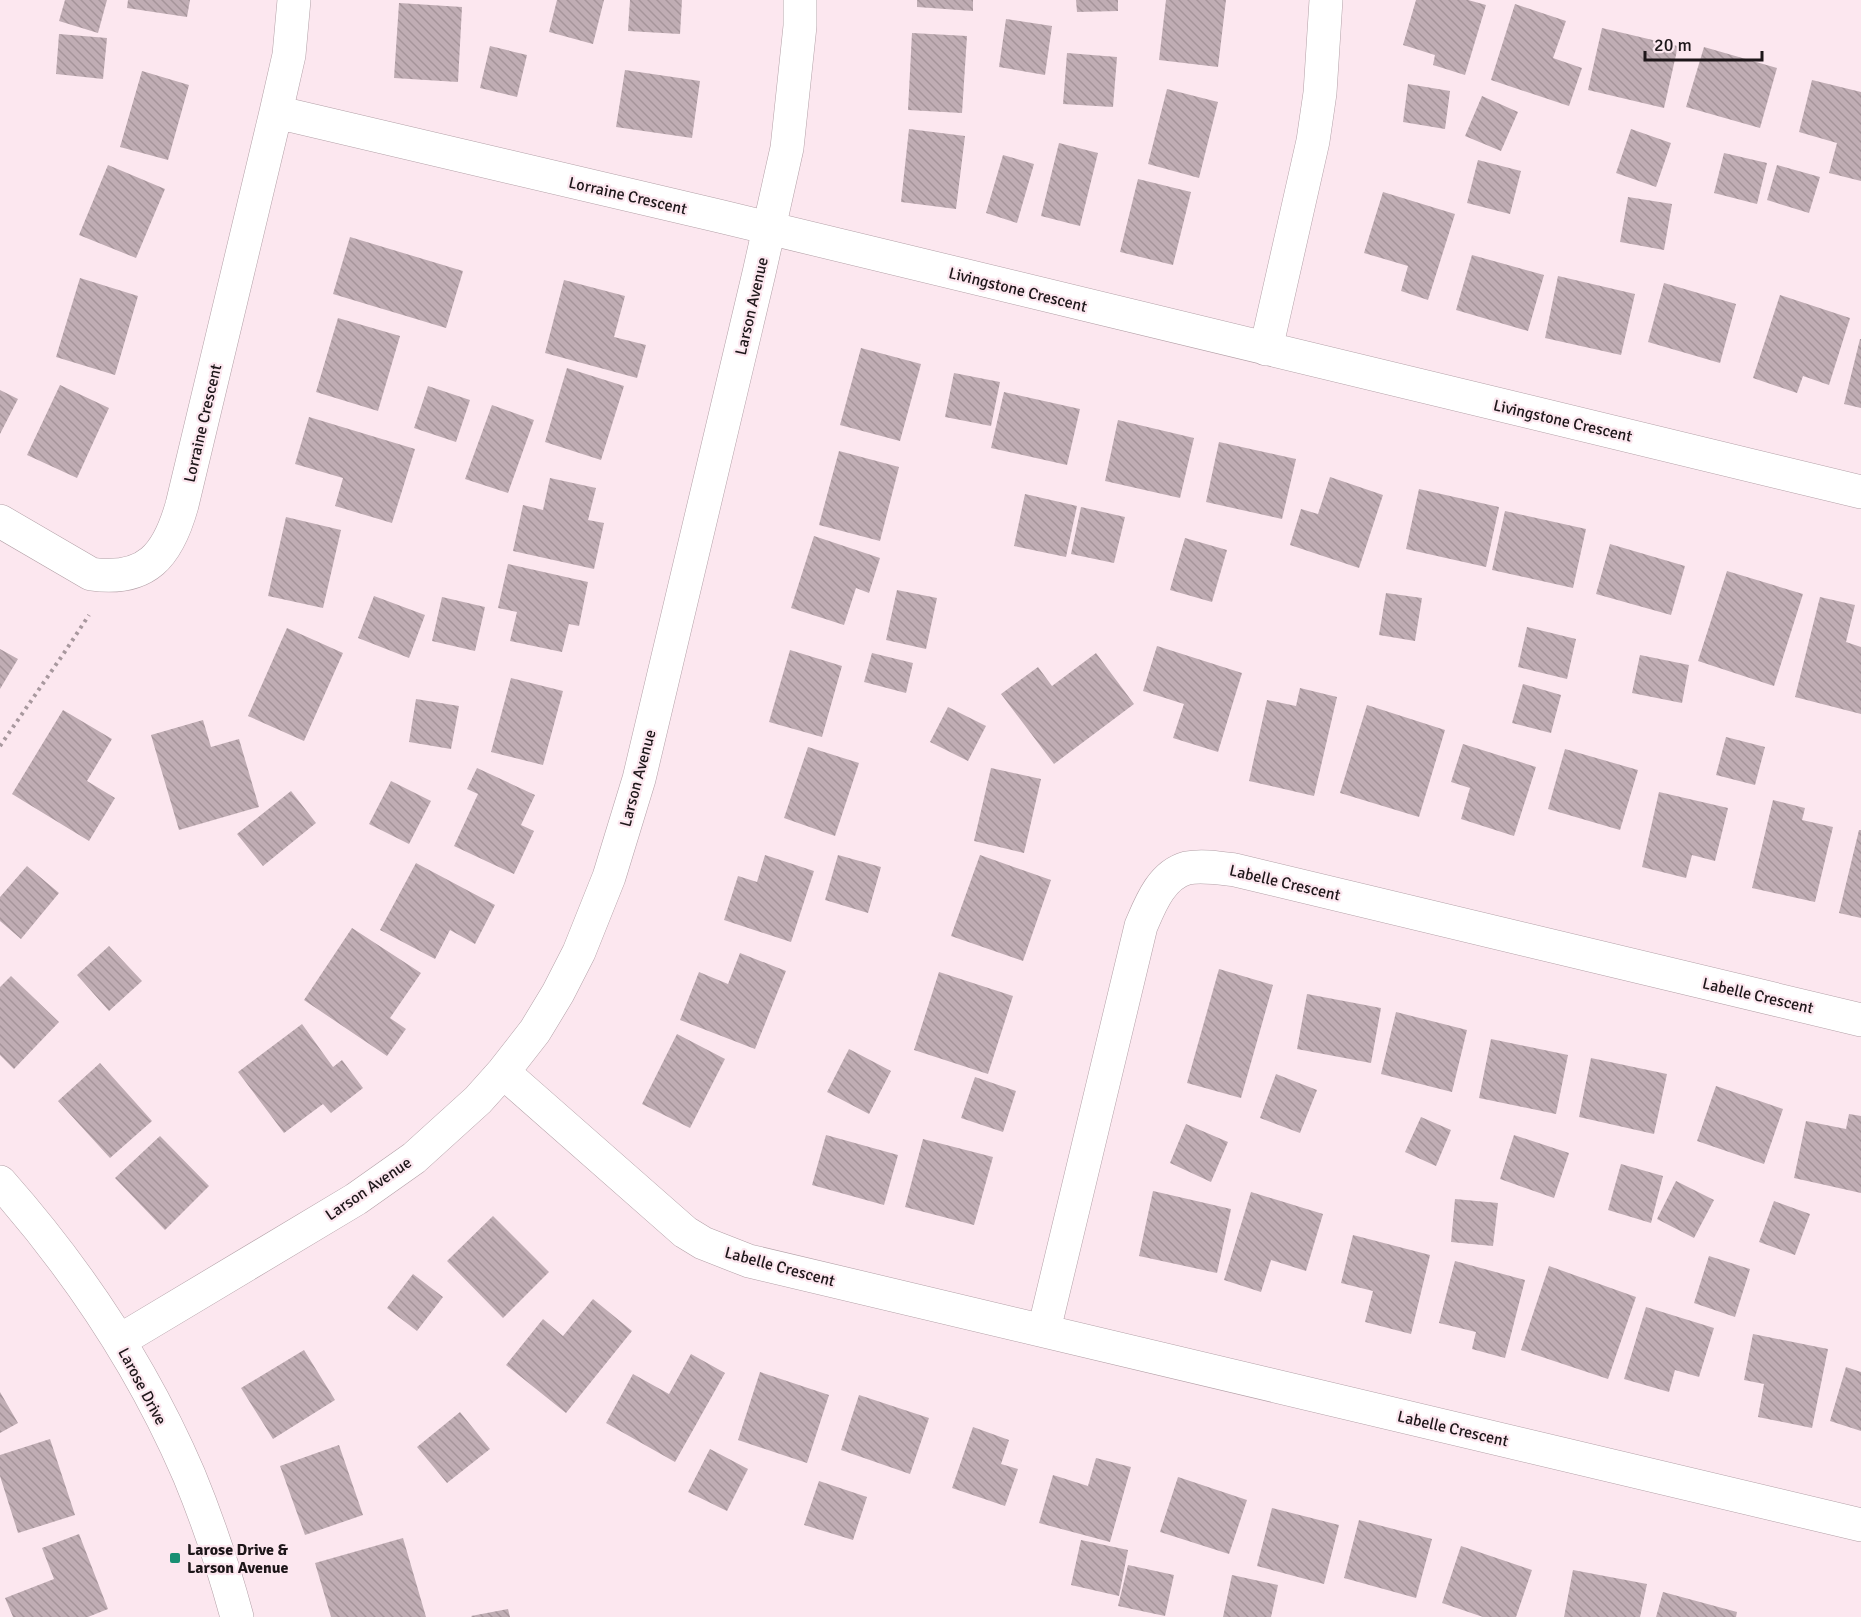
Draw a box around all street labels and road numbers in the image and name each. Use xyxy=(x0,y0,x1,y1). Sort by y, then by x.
street label: Lorraine Crescent xyxy=(567,173,689,219)
street label: Larson Avenue xyxy=(731,255,773,357)
street label: Livingstone Crescent xyxy=(946,263,1089,317)
street label: Lorraine Crescent xyxy=(180,362,226,484)
street label: Livingstone Crescent xyxy=(1491,395,1635,447)
street label: Larson Avenue xyxy=(615,727,661,829)
street label: Labelle Crescent xyxy=(1227,860,1343,906)
street label: Labelle Crescent xyxy=(1700,973,1816,1019)
street label: Larson Avenue xyxy=(322,1153,416,1225)
street label: Labelle Crescent xyxy=(722,1243,837,1291)
street label: Larose Drive xyxy=(113,1344,171,1428)
street label: Labelle Crescent xyxy=(1395,1406,1511,1452)

